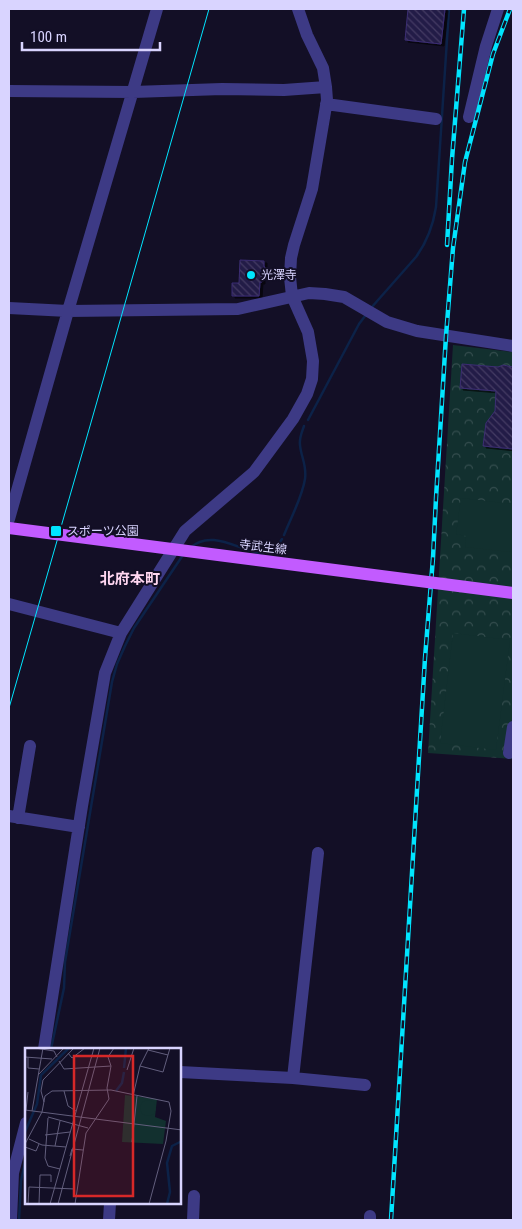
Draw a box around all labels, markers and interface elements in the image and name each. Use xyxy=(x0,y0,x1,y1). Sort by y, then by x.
scale bar xyxy=(22,20,160,52)
text: 100 m xyxy=(30,28,67,46)
place label: 光澤寺 xyxy=(261,268,297,282)
marker: 光澤寺 xyxy=(245,269,257,281)
marker: スポーツ公園 xyxy=(49,524,63,538)
place label: スポーツ公園 xyxy=(67,524,139,538)
street label: 寺武生線 xyxy=(238,537,288,557)
district label: 北府本町 xyxy=(100,570,160,588)
inset map xyxy=(25,1048,181,1204)

